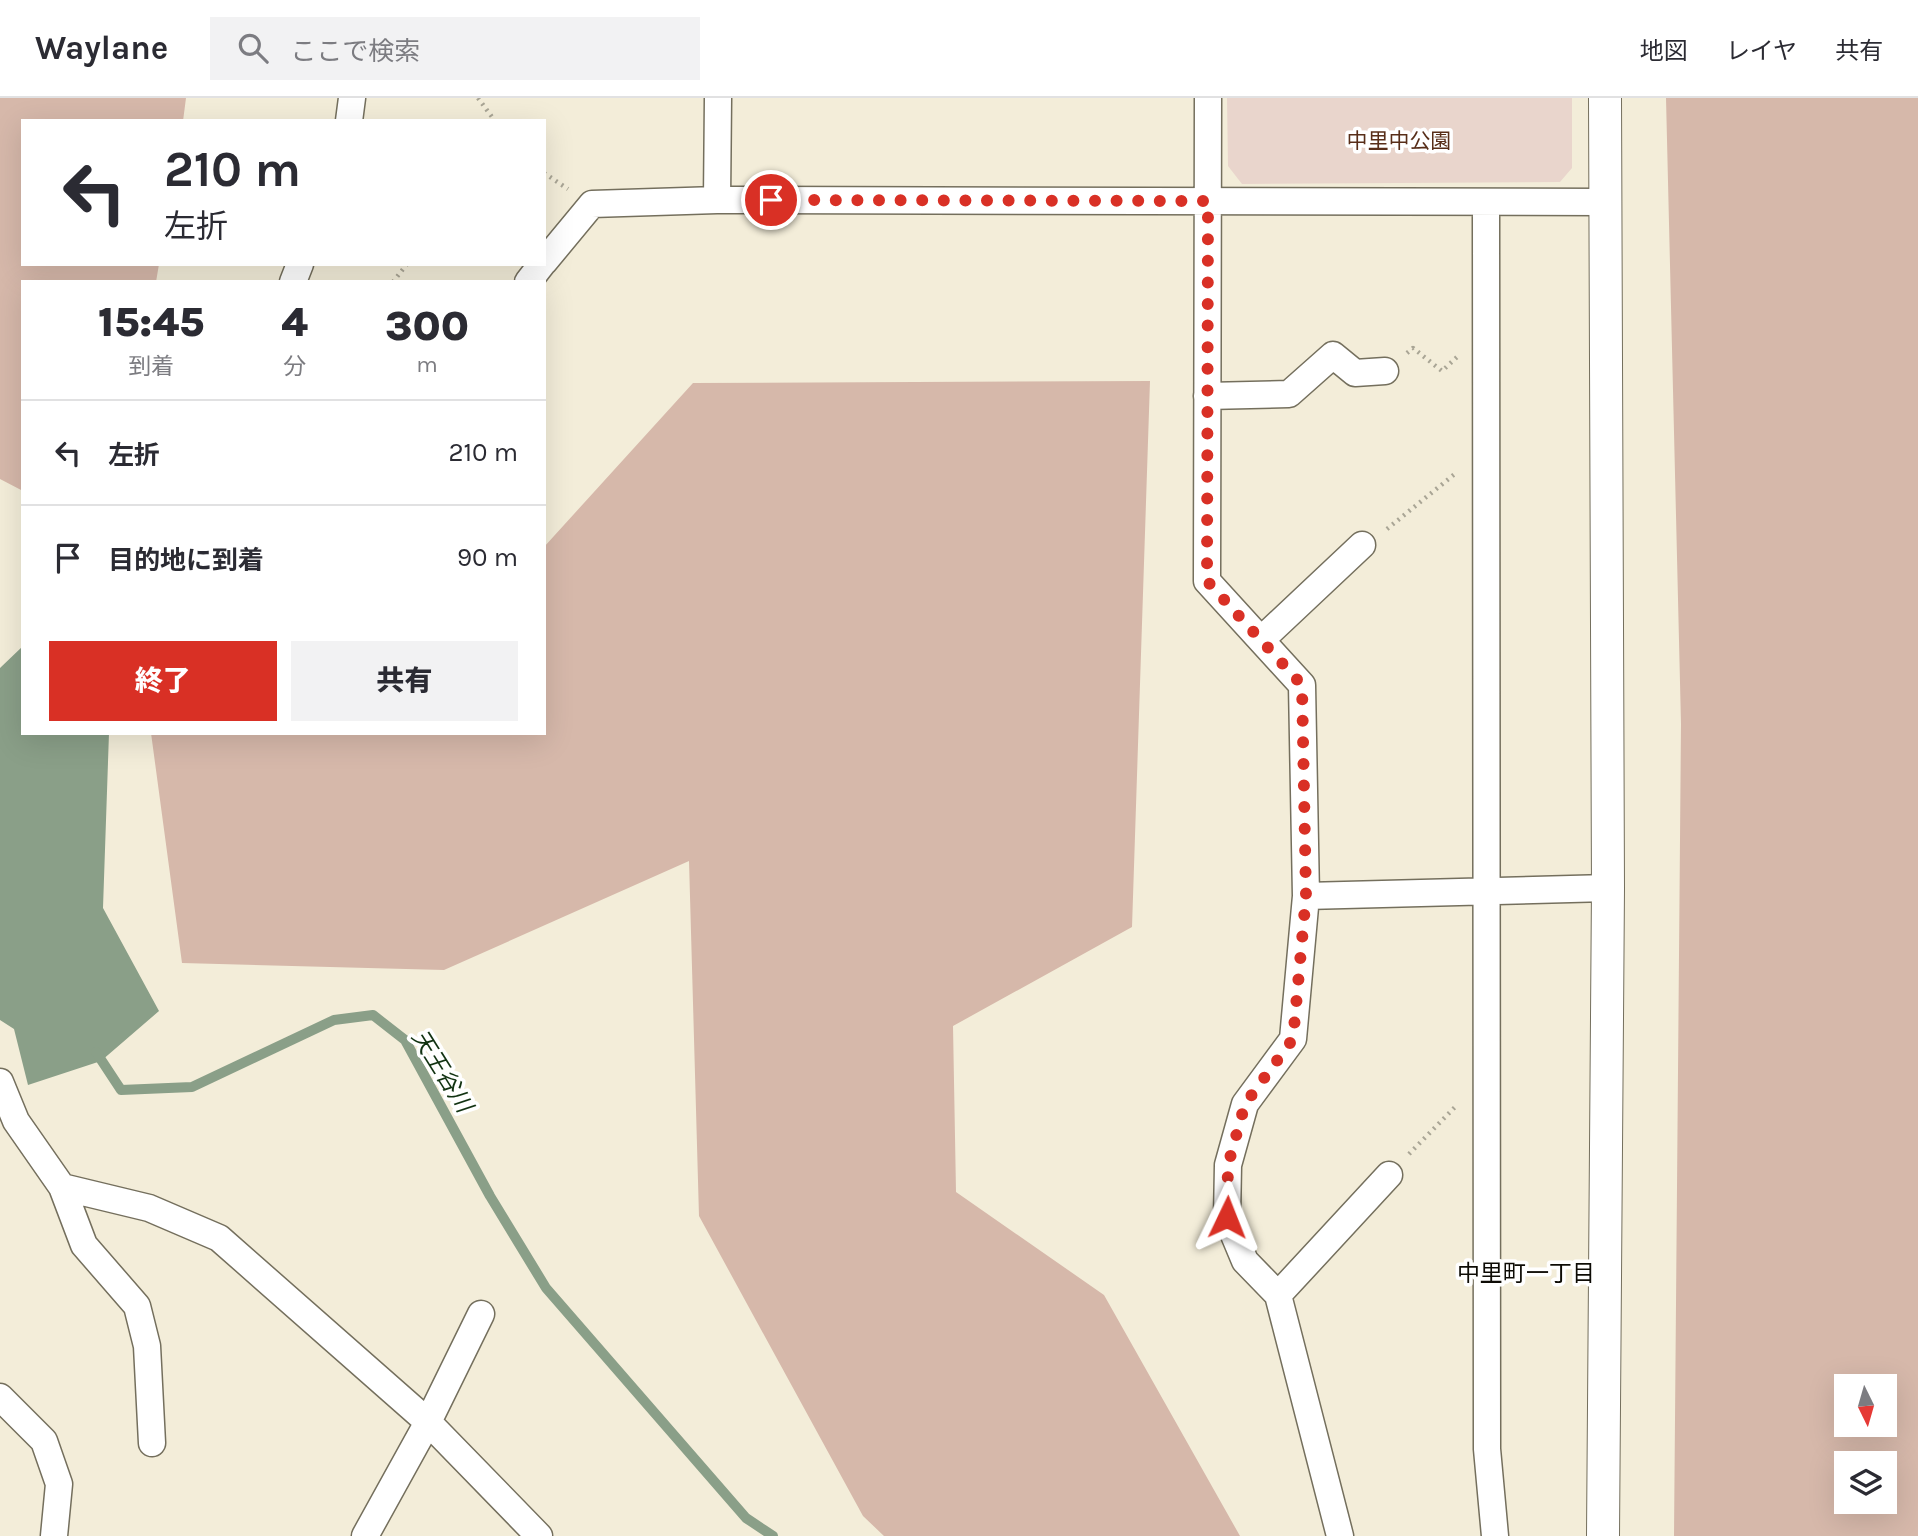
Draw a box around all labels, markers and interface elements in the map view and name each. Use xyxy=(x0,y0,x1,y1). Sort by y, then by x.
search box xyxy=(210,17,700,80)
text: Waylane xyxy=(35,29,168,67)
icon: search xyxy=(234,29,272,67)
text: ここで検索 xyxy=(290,36,420,67)
text: 地図 xyxy=(1640,37,1688,65)
text: レイヤ xyxy=(1726,37,1797,65)
text: 共有 xyxy=(1835,37,1883,65)
park label: 中里中公園 xyxy=(1347,129,1452,153)
text: 210 m xyxy=(164,141,301,198)
icon: left xyxy=(49,147,140,238)
pin xyxy=(741,170,801,230)
icon: arrive xyxy=(752,181,790,219)
text: 左折 xyxy=(164,208,228,245)
text: 15:45 xyxy=(98,297,204,347)
text: 4 xyxy=(281,297,308,347)
text: 300 xyxy=(385,301,469,351)
text: m xyxy=(416,351,438,378)
text: 到着 xyxy=(128,353,174,380)
text: 分 xyxy=(283,353,306,380)
icon: left xyxy=(49,434,87,472)
text: 210 m xyxy=(448,437,518,468)
text: 左折 xyxy=(108,440,160,471)
icon: arrive xyxy=(49,539,87,577)
text: 90 m xyxy=(457,542,518,573)
text: 目的地に到着 xyxy=(108,545,264,576)
button: 終了 xyxy=(49,641,277,721)
button: 共有 xyxy=(291,641,518,721)
water label: 天王谷川 xyxy=(406,1025,479,1120)
position arrow xyxy=(1190,1180,1264,1254)
district label: 中里町一丁目 xyxy=(1457,1260,1595,1287)
north arrow xyxy=(1834,1374,1897,1437)
map controls xyxy=(1834,1374,1897,1514)
button: layers xyxy=(1834,1451,1897,1514)

